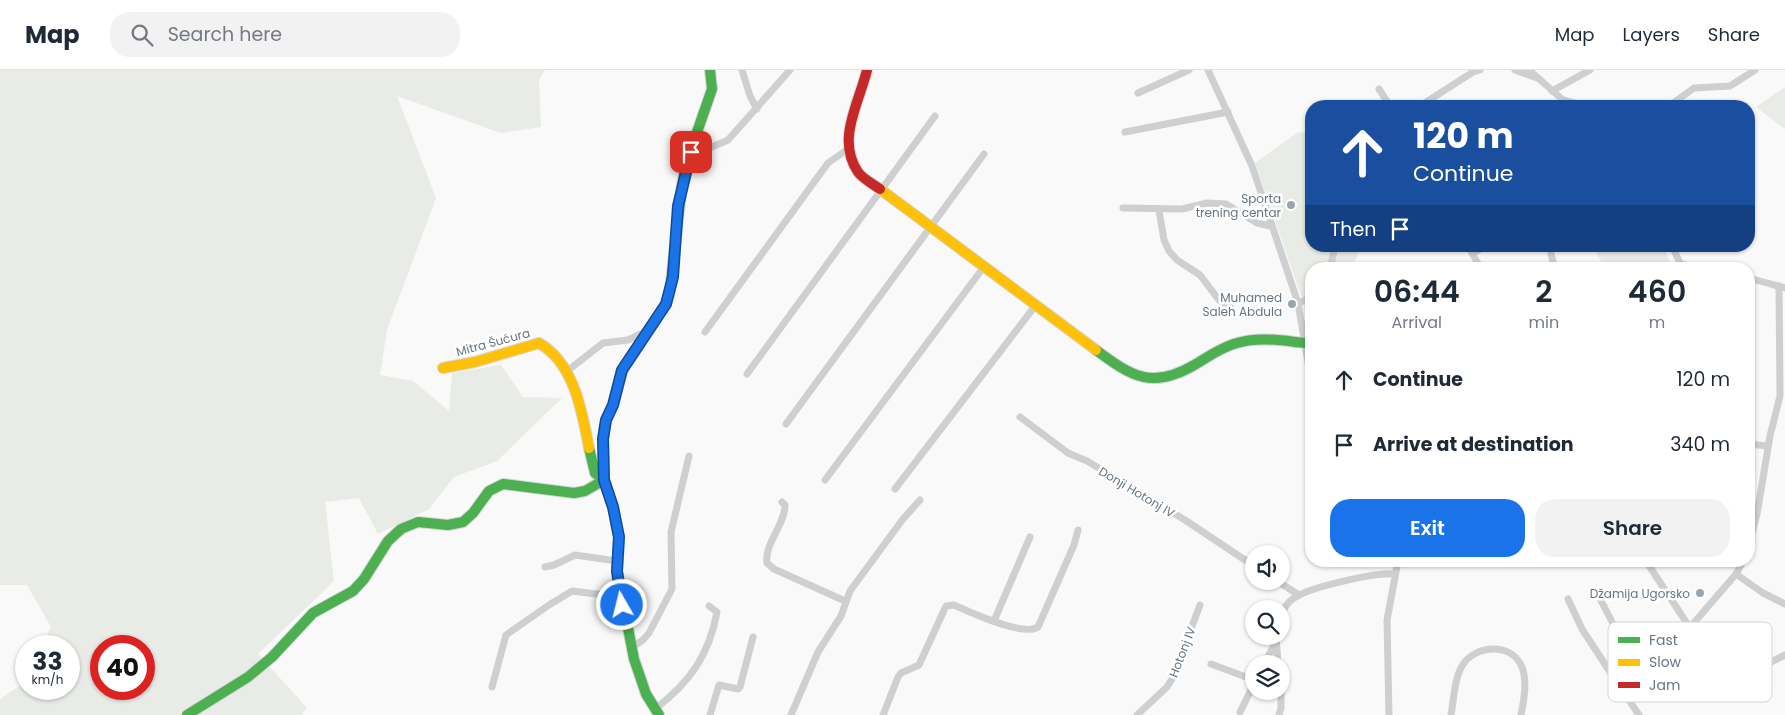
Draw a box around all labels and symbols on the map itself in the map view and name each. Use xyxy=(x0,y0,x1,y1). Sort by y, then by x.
pin xyxy=(670,131,712,173)
place label: Sporta trening centar xyxy=(1196,190,1282,221)
marker: Sporta trening centar xyxy=(1285,199,1297,211)
place label: Muhamed Saleh Abdula xyxy=(1203,289,1282,320)
marker: Muhamed Saleh Abdula xyxy=(1286,298,1298,310)
street label: Mitra Šućura xyxy=(454,324,532,360)
street label: Donji Hotonj IV xyxy=(1096,463,1178,521)
position arrow xyxy=(595,578,647,630)
place label: Džamija Ugorsko xyxy=(1590,585,1690,602)
marker: Džamija Ugorsko xyxy=(1694,587,1706,599)
legend xyxy=(1608,622,1772,702)
street label: Hotonj IV xyxy=(1165,624,1199,680)
text: Fast xyxy=(1649,630,1678,650)
speed limit sign: 40 xyxy=(90,635,155,700)
text: Slow xyxy=(1649,652,1682,672)
text: Jam xyxy=(1649,675,1680,695)

